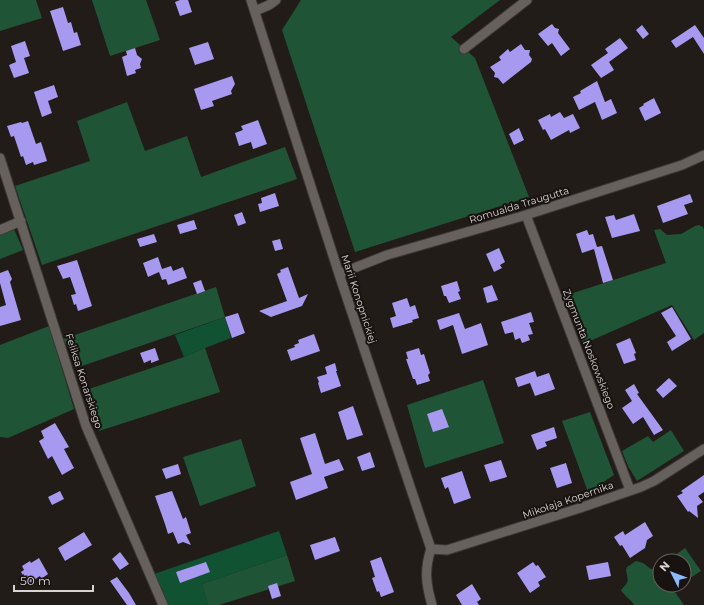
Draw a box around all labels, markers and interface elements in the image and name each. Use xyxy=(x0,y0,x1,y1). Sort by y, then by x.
street label: Romualda Traugutta xyxy=(467,184,571,226)
street label: Marii Konopnickiej xyxy=(338,253,380,345)
street label: Zygmunta Noskowskiego xyxy=(560,287,618,411)
street label: Feliksa Konarskiego xyxy=(62,332,106,430)
street label: Mikołaja Kopernika xyxy=(521,478,615,522)
north arrow xyxy=(652,553,692,593)
text: N xyxy=(656,558,673,574)
scale bar xyxy=(14,567,93,593)
text: 50 m xyxy=(20,573,51,588)

